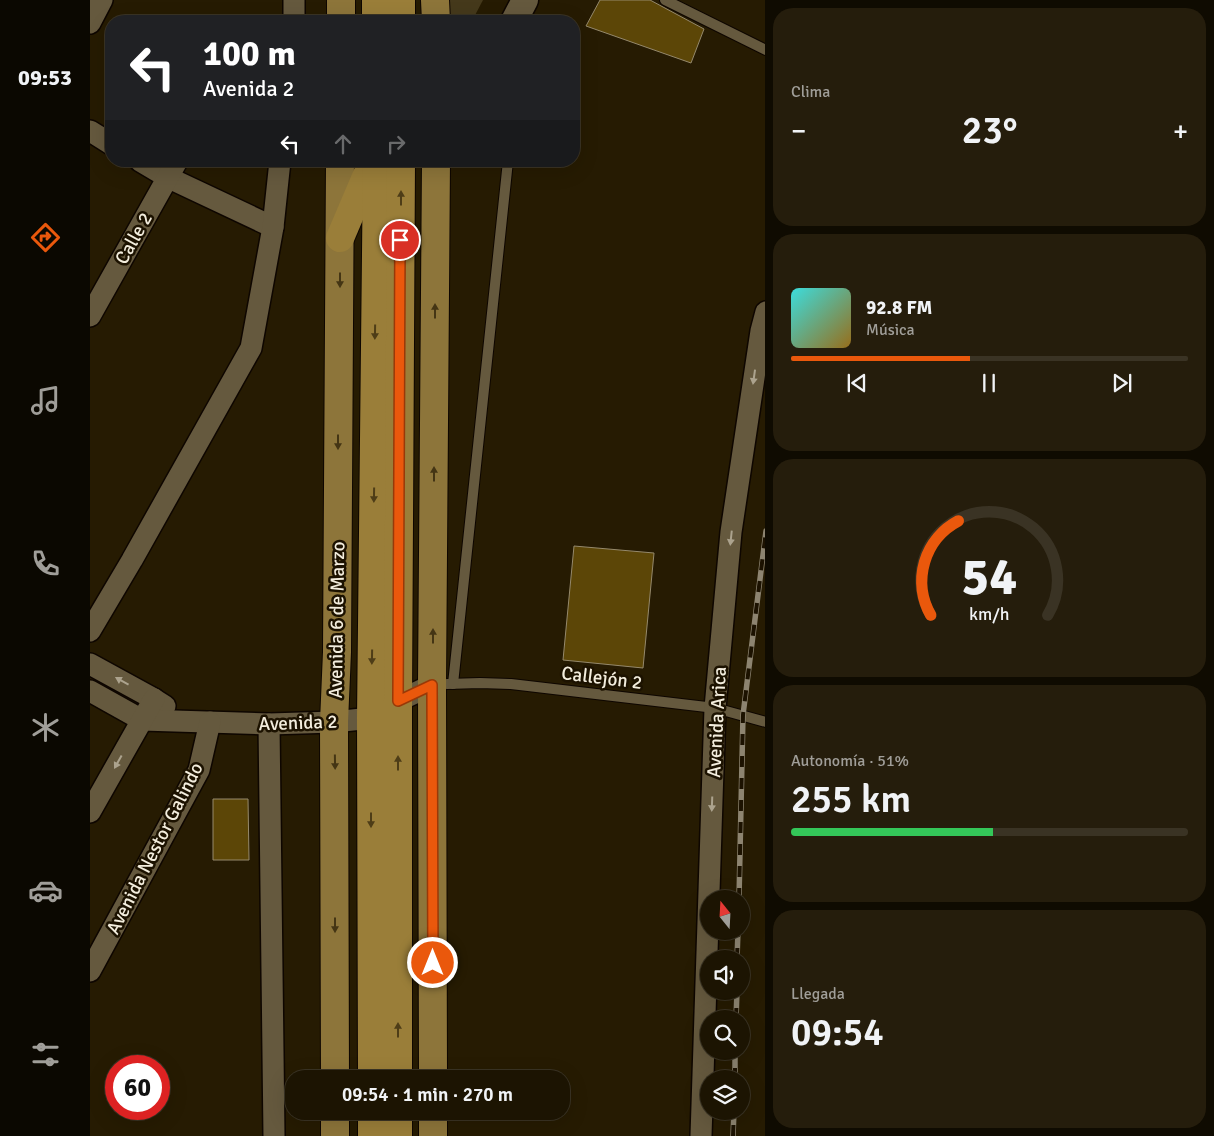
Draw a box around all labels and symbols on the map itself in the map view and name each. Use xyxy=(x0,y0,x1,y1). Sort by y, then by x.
one-way arrow xyxy=(397,189,405,205)
street label: Calle 2 xyxy=(110,208,158,269)
pin xyxy=(379,219,421,261)
one-way arrow xyxy=(336,272,344,288)
one-way arrow xyxy=(431,303,439,319)
one-way arrow xyxy=(371,325,379,341)
one-way arrow xyxy=(750,369,758,385)
one-way arrow xyxy=(334,435,342,451)
one-way arrow xyxy=(430,465,438,481)
one-way arrow xyxy=(369,487,377,503)
one-way arrow xyxy=(727,530,735,546)
street label: Avenida 6 de Marzo xyxy=(324,541,350,699)
one-way arrow xyxy=(429,628,437,644)
one-way arrow xyxy=(368,650,376,666)
street label: Callejón 2 xyxy=(560,661,644,695)
street label: Avenida Arica xyxy=(702,666,732,778)
one-way arrow xyxy=(115,677,129,685)
street label: Avenida 2 xyxy=(258,710,338,736)
one-way arrow xyxy=(394,754,402,770)
one-way arrow xyxy=(114,755,122,770)
one-way arrow xyxy=(331,755,339,771)
street label: Avenida Nestor Galindo xyxy=(101,758,209,938)
one-way arrow xyxy=(707,797,715,813)
one-way arrow xyxy=(367,812,375,828)
north arrow xyxy=(700,890,750,940)
one-way arrow xyxy=(331,917,339,933)
position arrow xyxy=(406,936,458,988)
one-way arrow xyxy=(394,1022,402,1038)
speed limit sign: 60 xyxy=(105,1055,170,1120)

